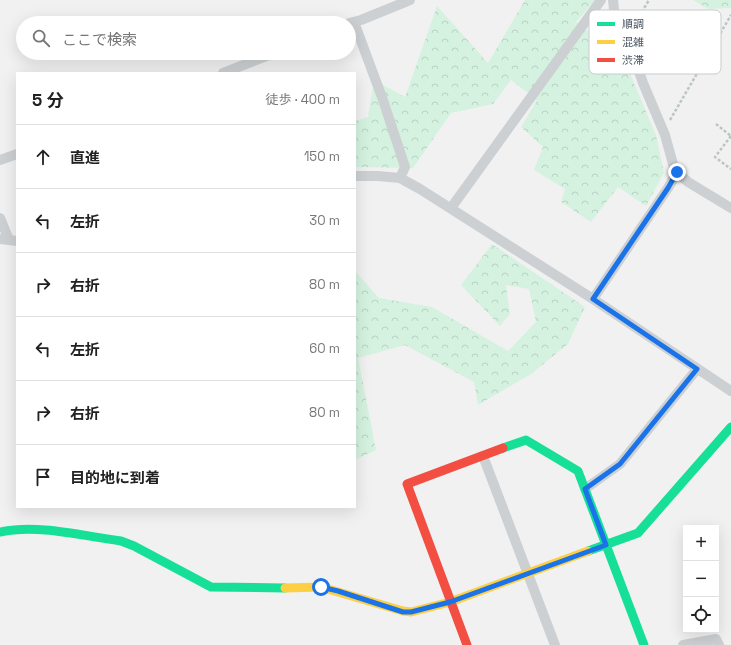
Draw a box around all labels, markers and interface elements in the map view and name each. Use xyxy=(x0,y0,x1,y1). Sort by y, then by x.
legend xyxy=(589,10,721,74)
search box xyxy=(16,16,356,60)
text: 順調 xyxy=(622,17,644,31)
icon: search xyxy=(30,27,52,49)
text: ここで検索 xyxy=(62,30,137,49)
text: 混雑 xyxy=(622,35,644,49)
text: 渋滞 xyxy=(622,53,644,67)
text: 5 分 xyxy=(32,89,64,111)
text: 徒歩 · 400 m xyxy=(266,91,340,108)
icon: ahead xyxy=(32,146,54,168)
text: 直進 xyxy=(70,148,100,167)
text: 150 m xyxy=(304,148,340,165)
route end xyxy=(668,163,686,181)
icon: left xyxy=(32,210,54,232)
text: 左折 xyxy=(70,212,100,231)
text: 30 m xyxy=(309,212,340,229)
icon: right xyxy=(32,274,54,296)
text: 右折 xyxy=(70,276,100,295)
text: 80 m xyxy=(309,276,340,293)
icon: left xyxy=(32,338,54,360)
text: 左折 xyxy=(70,340,100,359)
text: 60 m xyxy=(309,340,340,357)
icon: right xyxy=(32,402,54,424)
text: 右折 xyxy=(70,404,100,423)
text: 80 m xyxy=(309,404,340,421)
icon: arrive xyxy=(32,466,54,488)
text: 目的地に到着 xyxy=(70,468,160,487)
map controls xyxy=(683,525,719,633)
button: + xyxy=(683,525,719,561)
button: − xyxy=(683,561,719,597)
route start xyxy=(312,578,330,596)
button: locate xyxy=(683,597,719,633)

